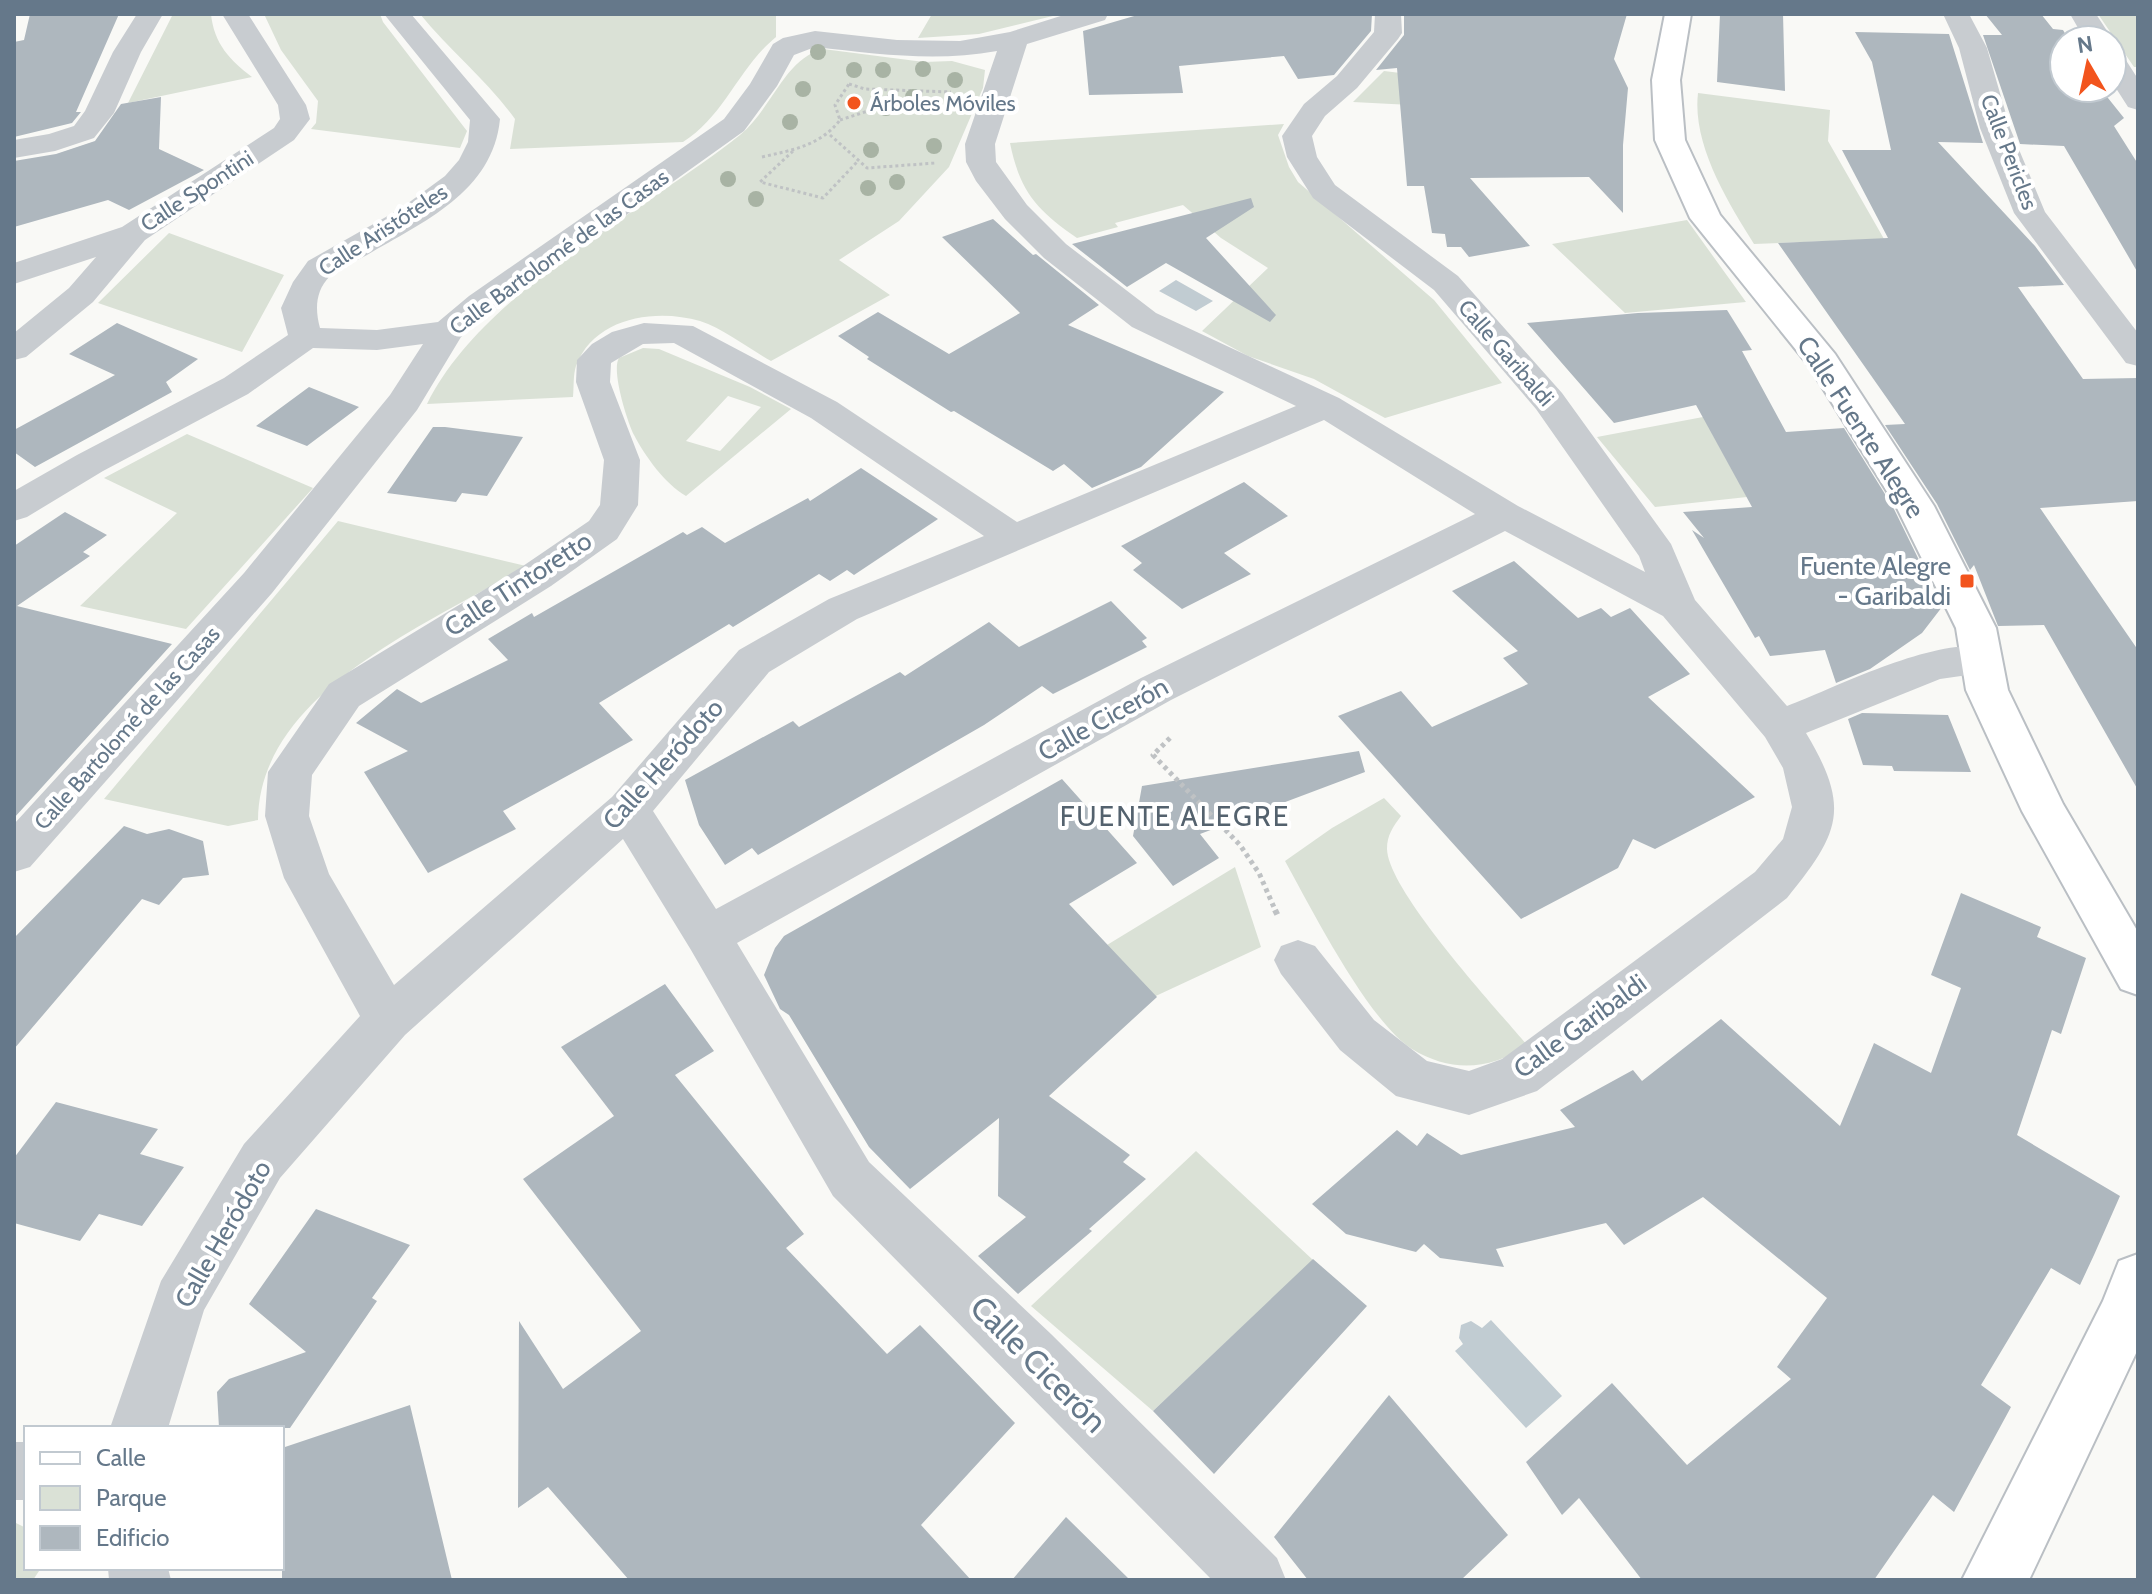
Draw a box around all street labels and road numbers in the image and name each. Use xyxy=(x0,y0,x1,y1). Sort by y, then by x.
street label: Calle Pericles xyxy=(1975,91,2043,213)
street label: Calle Spontini xyxy=(136,145,258,237)
street label: Calle Bartolomé de las Casas xyxy=(444,163,674,341)
street label: Calle Aristóteles xyxy=(314,178,452,282)
street label: Calle Garibaldi xyxy=(1452,294,1560,412)
street label: Calle Fuente Alegre xyxy=(1790,330,1932,524)
street label: Calle Tintoretto xyxy=(438,525,598,643)
street label: Calle Bartolomé de las Casas xyxy=(28,621,226,835)
street label: Calle Cicerón xyxy=(1032,670,1174,768)
street label: Calle Heródoto xyxy=(596,692,730,836)
street label: Calle Garibaldi xyxy=(1507,967,1653,1085)
street label: Calle Heródoto xyxy=(168,1155,278,1313)
street label: Calle Cicerón xyxy=(963,1288,1115,1440)

